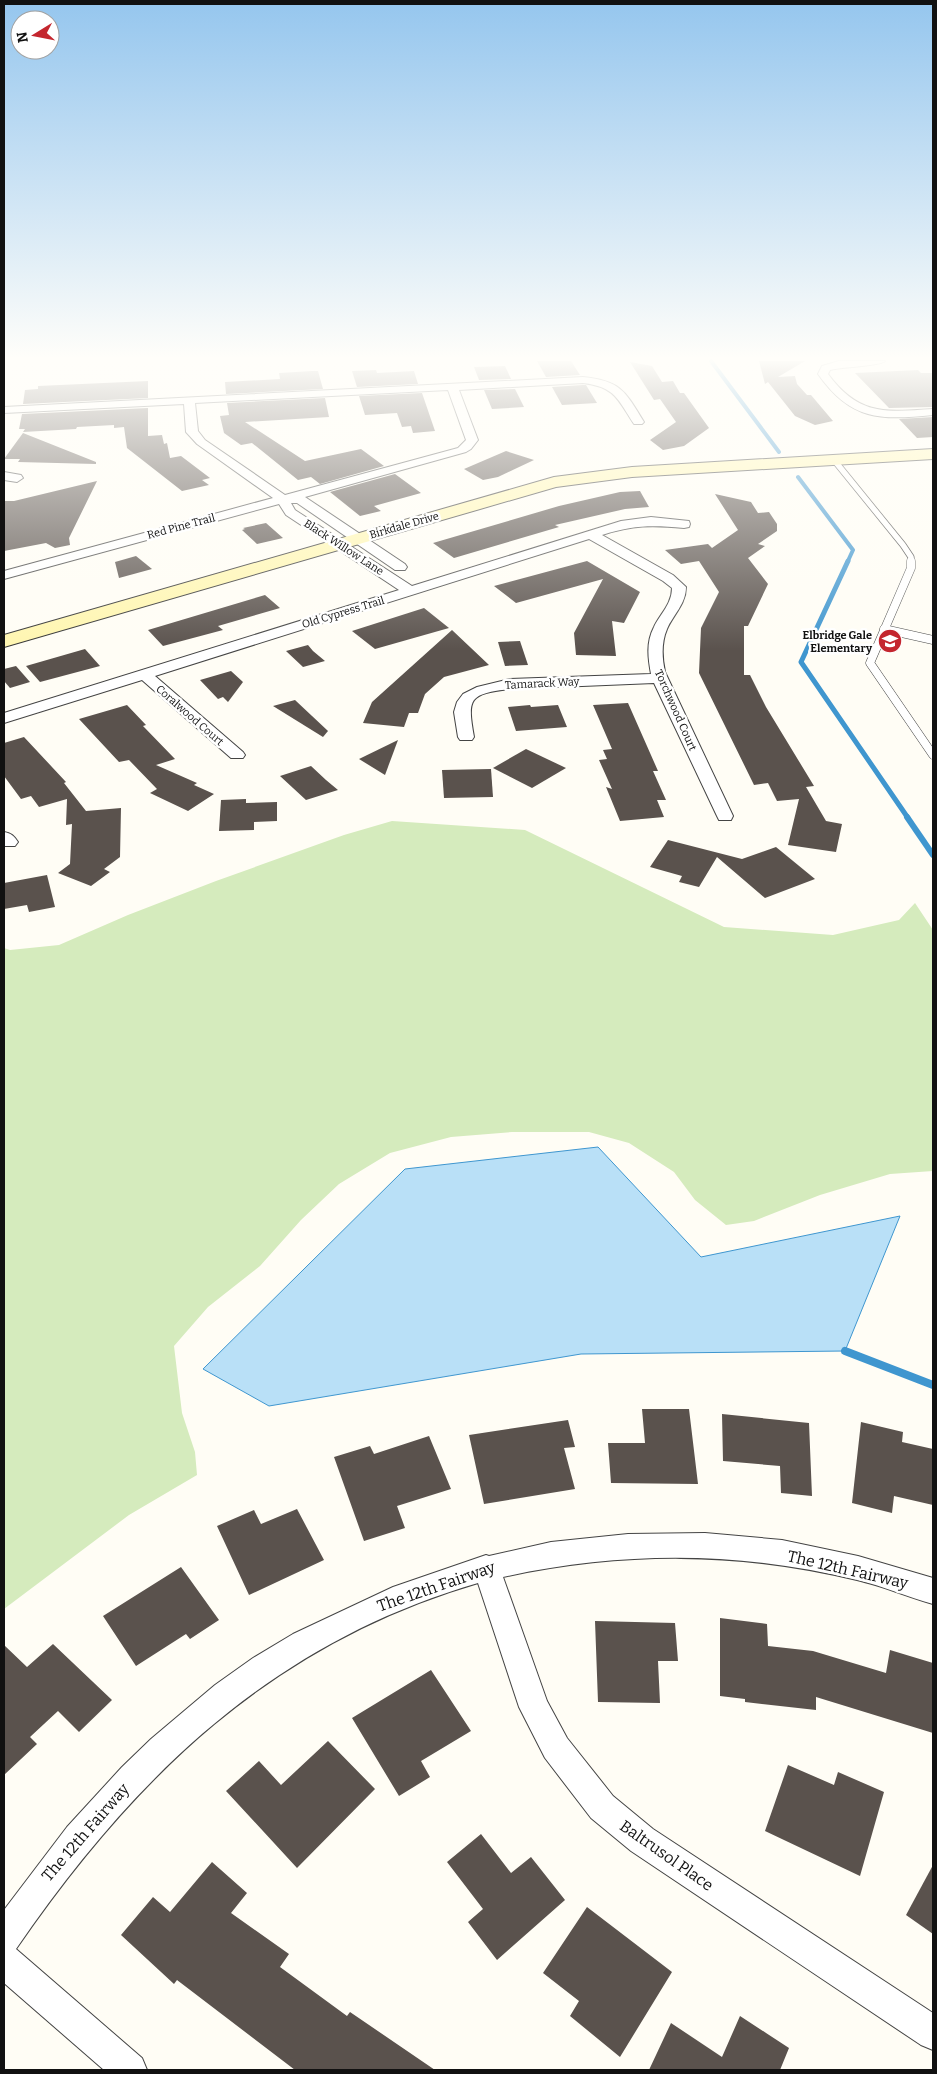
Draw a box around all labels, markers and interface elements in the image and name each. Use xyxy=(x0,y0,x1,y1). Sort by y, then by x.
north arrow xyxy=(10,10,60,60)
text: N xyxy=(13,30,32,44)
street label: Birkdale Drive xyxy=(368,509,440,542)
street label: Red Pine Trail xyxy=(146,511,217,542)
street label: Black Willow Lane xyxy=(301,517,386,578)
street label: Old Cypress Trail xyxy=(300,594,386,631)
school or university icon: Elbridge Gale Elementary xyxy=(877,628,903,654)
place label: Elbridge Gale Elementary xyxy=(803,629,873,655)
street label: Torchwood Court xyxy=(652,668,699,753)
street label: Tamarack Way xyxy=(504,675,580,692)
street label: Coralwood Court xyxy=(153,682,226,748)
street label: The 12th Fairway xyxy=(786,1546,911,1593)
street label: The 12th Fairway xyxy=(375,1557,498,1616)
street label: The 12th Fairway xyxy=(38,1779,133,1885)
street label: Baltrusol Place xyxy=(616,1816,717,1895)

